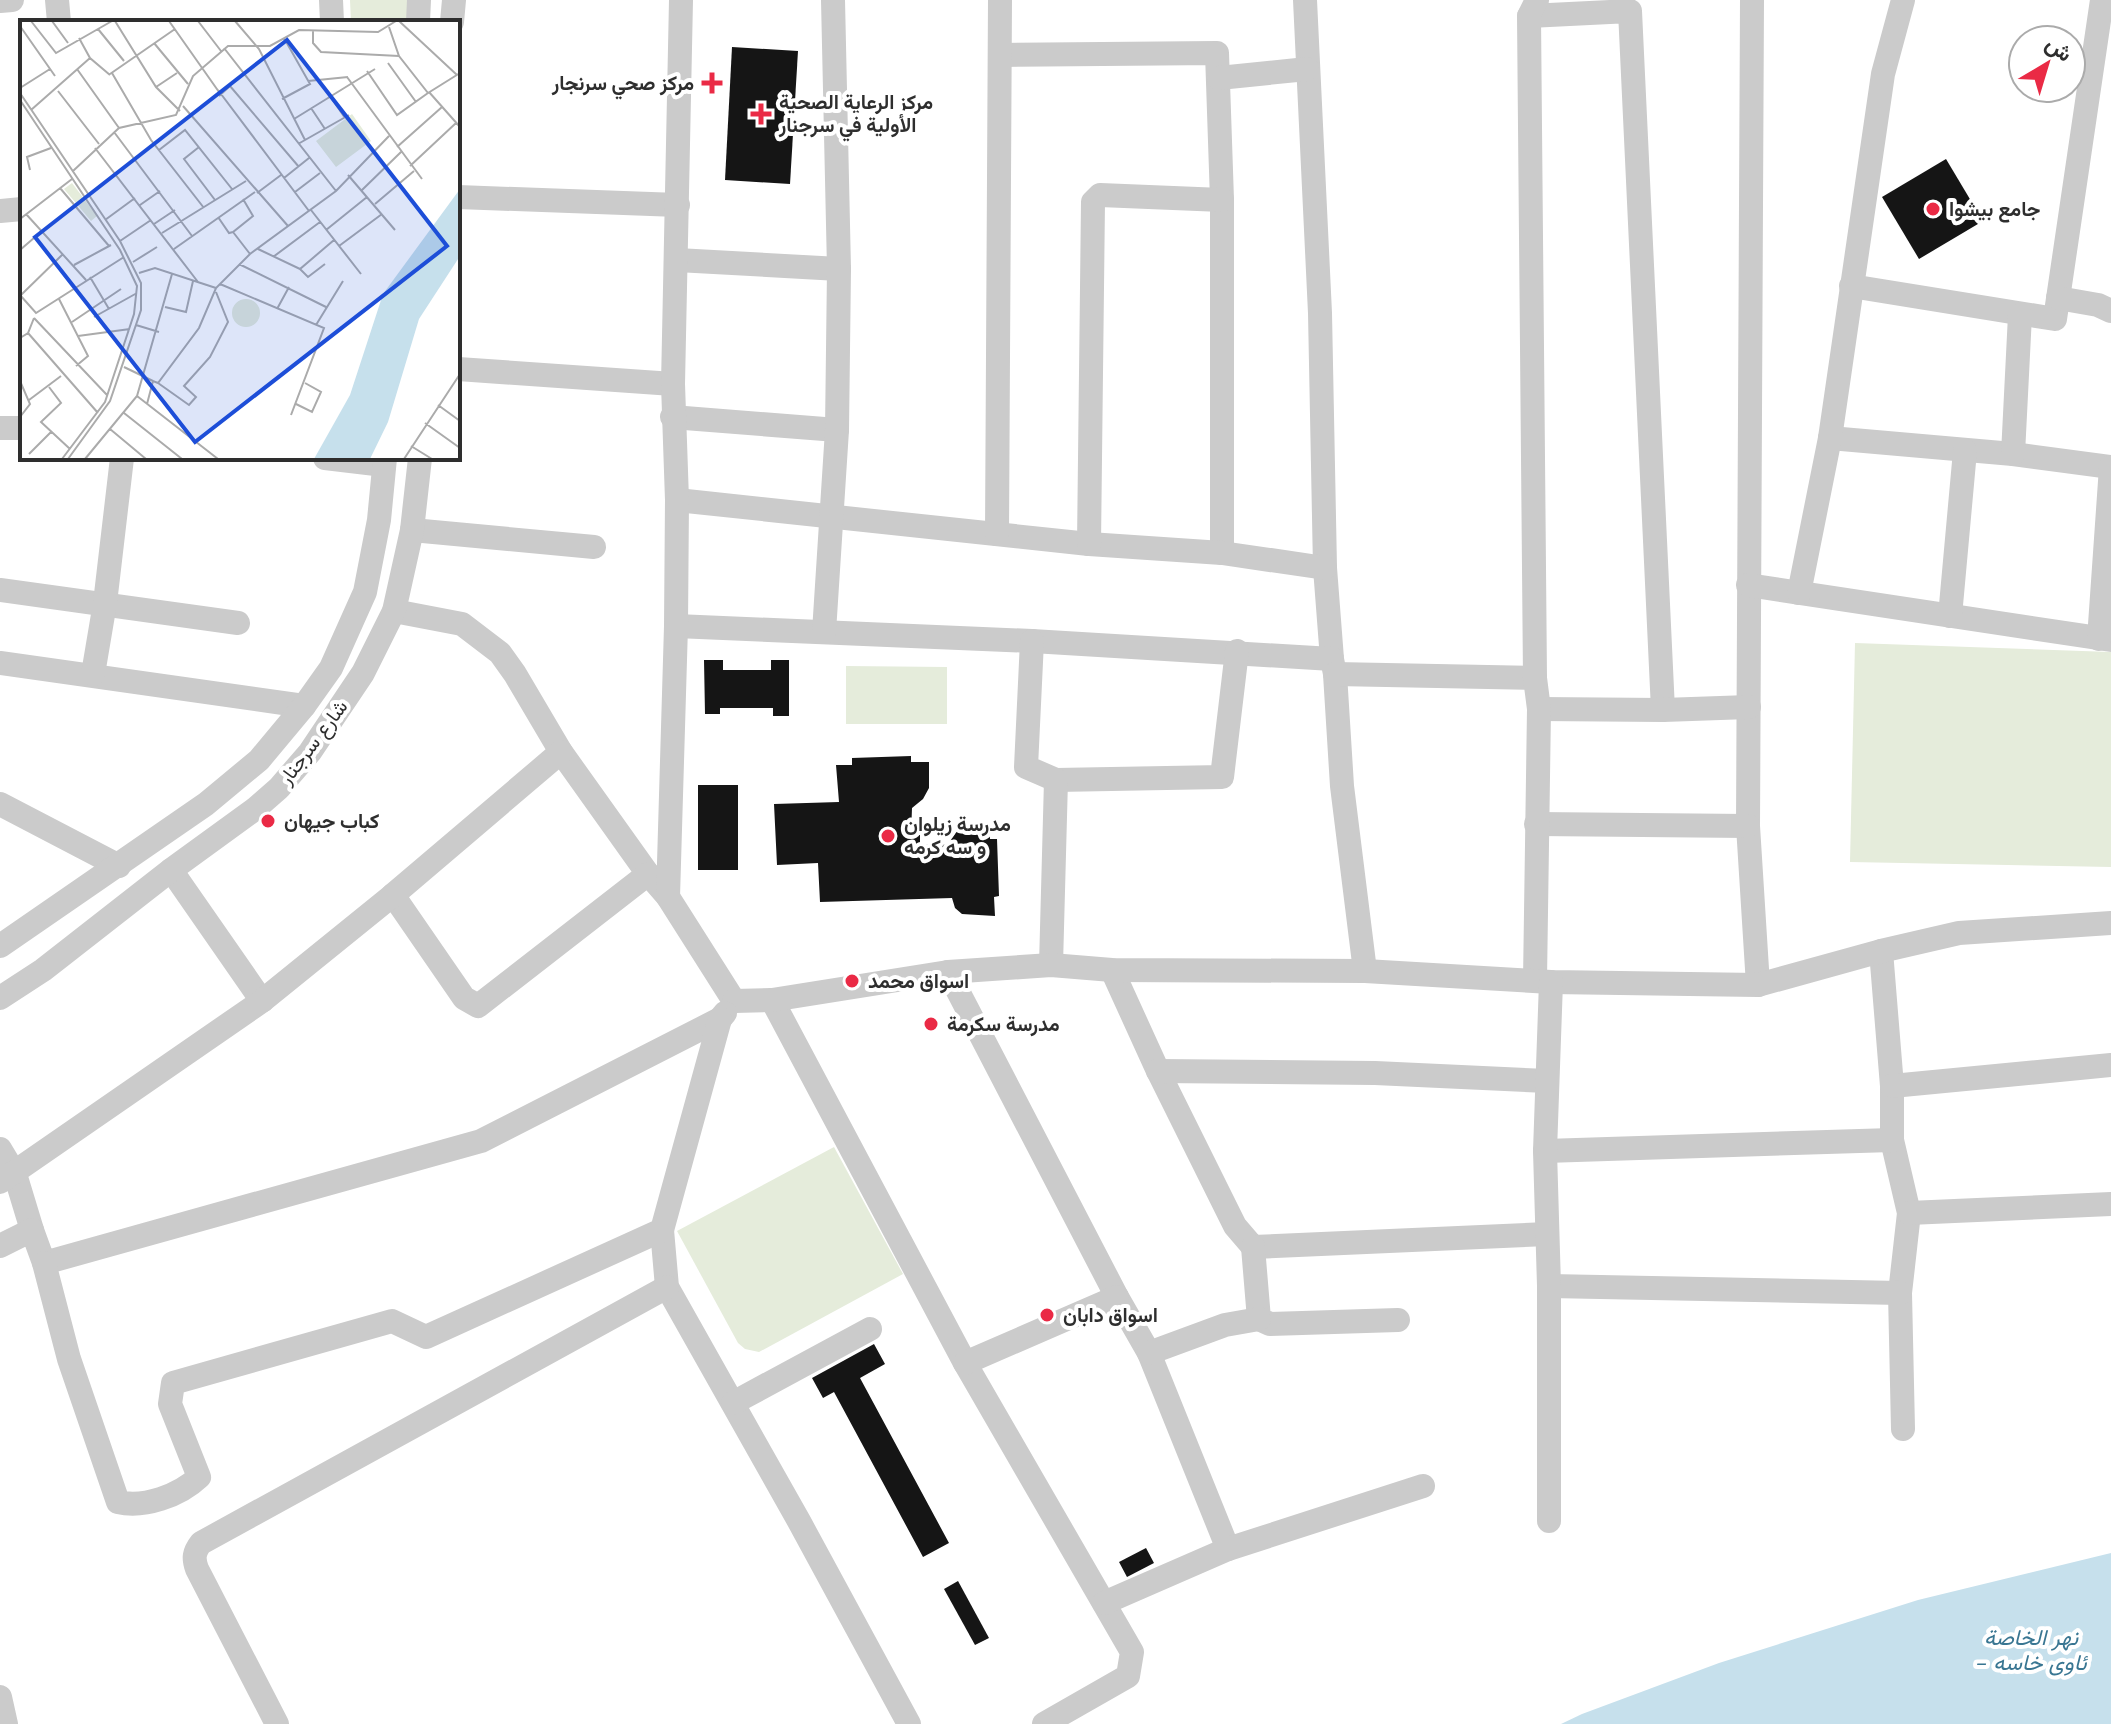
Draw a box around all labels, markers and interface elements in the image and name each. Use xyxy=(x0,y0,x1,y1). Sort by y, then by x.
inset map xyxy=(20,20,460,460)
north arrow xyxy=(2007,24,2087,104)
text: ش xyxy=(2040,29,2078,68)
place label: مركز صحي سرنجار xyxy=(551,70,694,100)
marker: مركز صحي سرنجار xyxy=(701,72,723,94)
place label: مركز الرعاية الصحية الأولية في سرجنار xyxy=(778,89,933,142)
marker: مركز الرعاية الصحية الأولية في سرجنار xyxy=(750,103,772,125)
place label: جامع بيشوا xyxy=(1949,196,2040,223)
marker: جامع بيشوا xyxy=(1924,200,1942,218)
street label: شارع سرجنار xyxy=(272,694,354,791)
place label: كباب جيهان xyxy=(284,808,379,834)
place label: مدرسة زيلوان و سه كرمه xyxy=(904,811,1011,860)
marker: كباب جيهان xyxy=(259,812,277,830)
marker: مدرسة زيلوان و سه كرمه xyxy=(879,827,897,845)
place label: اسواق محمد xyxy=(868,968,969,994)
marker: اسواق محمد xyxy=(843,972,861,990)
place label: مدرسة سكرمة xyxy=(947,1011,1060,1037)
marker: مدرسة سكرمة xyxy=(922,1015,940,1033)
place label: اسواق دابان xyxy=(1063,1302,1158,1328)
marker: اسواق دابان xyxy=(1038,1306,1056,1324)
water label: نهر الخاصة - ئاوی خاسە xyxy=(1976,1623,2089,1677)

